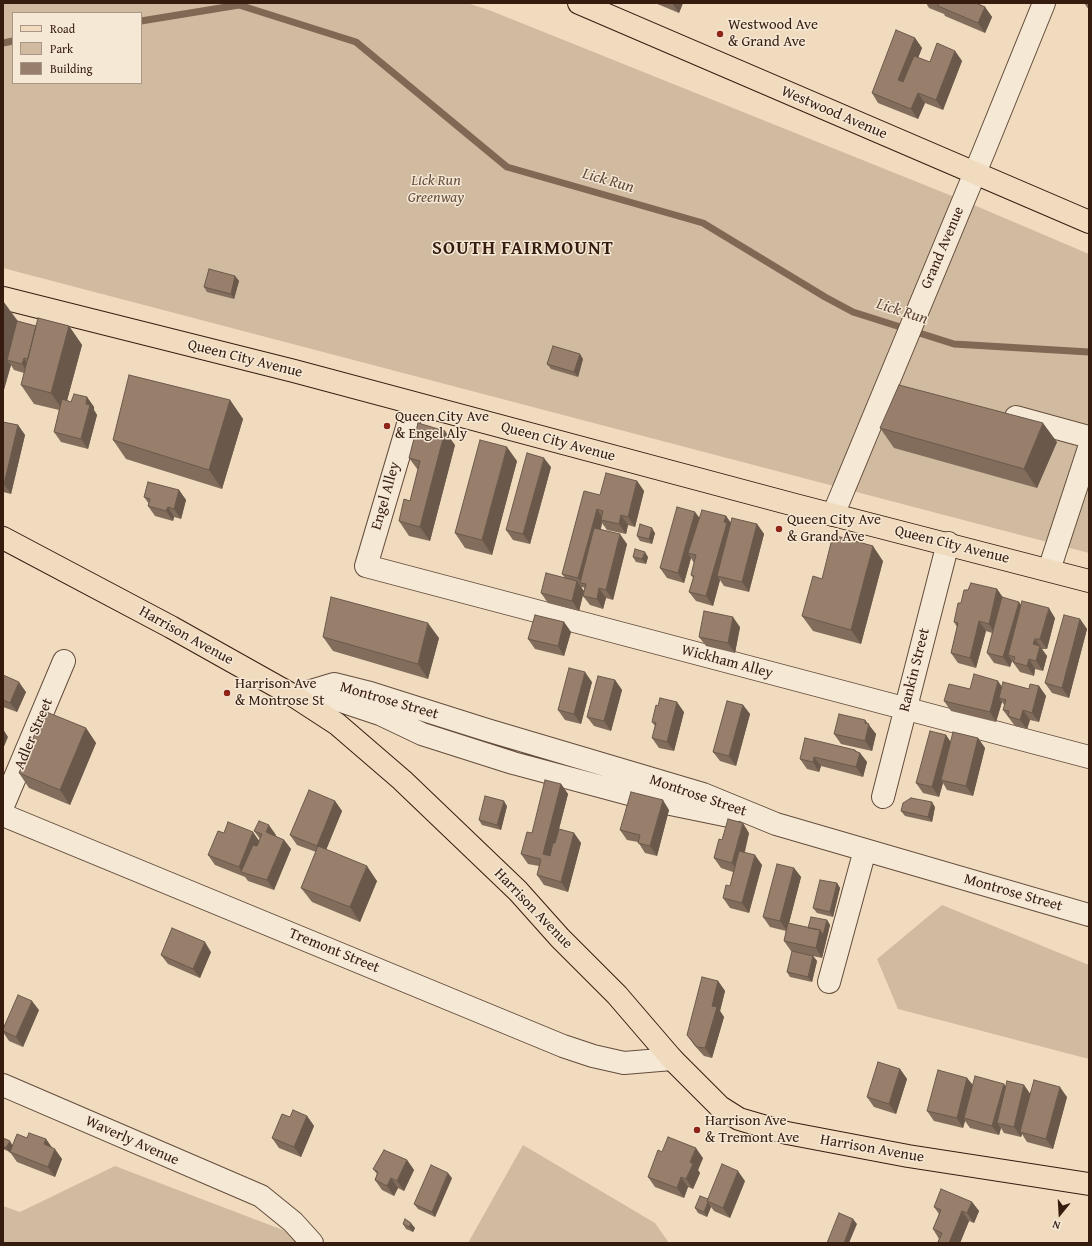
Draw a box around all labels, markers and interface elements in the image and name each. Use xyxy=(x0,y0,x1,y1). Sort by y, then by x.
legend xyxy=(12,12,142,84)
place label: Westwood Ave & Grand Ave xyxy=(728,16,818,51)
text: Road xyxy=(50,20,75,37)
marker: Westwood Ave & Grand Ave xyxy=(715,29,725,39)
text: Park xyxy=(50,40,73,57)
text: Building xyxy=(50,60,93,77)
street label: Westwood Avenue xyxy=(778,83,890,143)
water label: Lick Run xyxy=(580,164,636,198)
park label: Lick Run Greenway xyxy=(408,172,464,207)
street label: Grand Avenue xyxy=(918,204,968,292)
district label: SOUTH FAIRMOUNT xyxy=(432,238,614,260)
water label: Lick Run xyxy=(874,295,930,329)
street label: Queen City Avenue xyxy=(186,336,304,382)
place label: Queen City Ave & Engel Aly xyxy=(395,408,489,443)
street label: Queen City Avenue xyxy=(499,418,617,466)
marker: Queen City Ave & Engel Aly xyxy=(382,421,392,431)
street label: Engel Alley xyxy=(368,460,404,532)
place label: Queen City Ave & Grand Ave xyxy=(787,511,881,546)
street label: Queen City Avenue xyxy=(893,522,1011,568)
marker: Queen City Ave & Grand Ave xyxy=(774,524,784,534)
street label: Harrison Avenue xyxy=(136,603,236,669)
street label: Rankin Street xyxy=(896,626,934,714)
street label: Wickham Alley xyxy=(679,641,775,683)
place label: Harrison Ave & Montrose St xyxy=(235,675,325,710)
street label: Montrose Street xyxy=(338,678,440,724)
marker: Harrison Ave & Montrose St xyxy=(222,688,232,698)
street label: Adler Street xyxy=(11,696,57,772)
street label: Montrose Street xyxy=(647,771,749,821)
street label: Harrison Avenue xyxy=(490,865,576,953)
street label: Montrose Street xyxy=(962,870,1064,916)
street label: Tremont Street xyxy=(286,925,382,977)
street label: Waverly Avenue xyxy=(82,1112,182,1170)
place label: Harrison Ave & Tremont Ave xyxy=(705,1112,799,1147)
marker: Harrison Ave & Tremont Ave xyxy=(692,1125,702,1135)
street label: Harrison Avenue xyxy=(819,1131,925,1167)
north arrow xyxy=(1040,1194,1080,1234)
text: N xyxy=(1050,1217,1062,1234)

